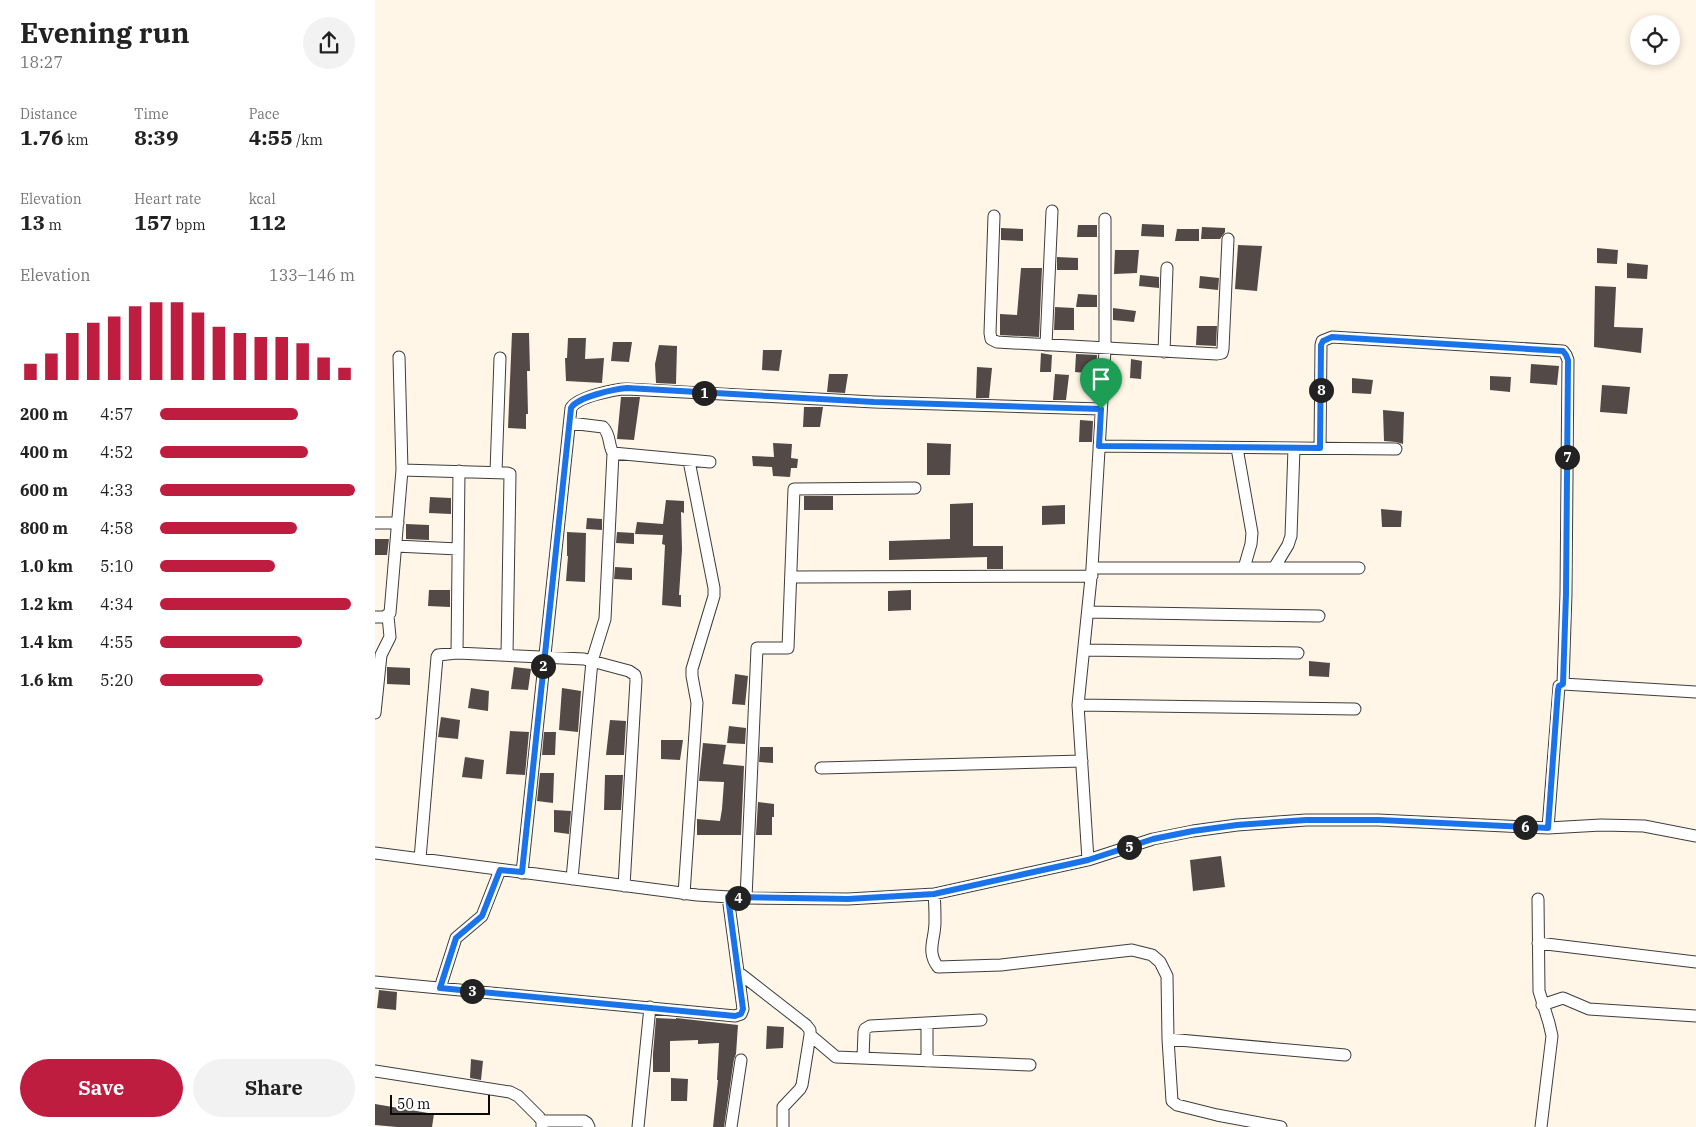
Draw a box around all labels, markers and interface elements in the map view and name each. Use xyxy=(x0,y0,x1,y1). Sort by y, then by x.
text: Evening run xyxy=(20,14,189,51)
map controls xyxy=(1630,15,1680,65)
button: locate xyxy=(1630,15,1680,65)
button: share xyxy=(303,17,355,69)
text: 18:27 xyxy=(20,52,63,72)
text: Distance xyxy=(20,105,77,123)
text: Time xyxy=(134,105,169,123)
text: Pace xyxy=(249,105,279,123)
text: 1.76 xyxy=(20,123,64,151)
text: 8:39 xyxy=(134,123,179,151)
text: 4:55 xyxy=(249,123,293,151)
text: km xyxy=(64,131,89,149)
text: /km xyxy=(293,131,323,149)
text: Elevation xyxy=(20,190,82,208)
text: Heart rate xyxy=(134,190,201,208)
text: kcal xyxy=(249,190,276,208)
text: 13 xyxy=(20,208,45,236)
text: 157 xyxy=(134,208,172,236)
text: 112 xyxy=(249,208,286,236)
text: m xyxy=(45,216,62,234)
text: bpm xyxy=(172,216,206,234)
text: Elevation xyxy=(20,265,90,285)
text: 133–146 m xyxy=(269,265,355,285)
pin xyxy=(1080,358,1122,409)
icon: arrive xyxy=(1087,365,1115,393)
pin: 8 xyxy=(1309,378,1333,402)
pin: 1 xyxy=(691,380,717,406)
text: 8 xyxy=(1317,381,1326,399)
text: 1 xyxy=(700,384,709,402)
text: 200 m xyxy=(20,404,68,424)
text: 4:57 xyxy=(100,404,133,424)
text: 400 m xyxy=(20,442,68,462)
text: 4:52 xyxy=(100,442,133,462)
pin: 7 xyxy=(1555,444,1579,470)
text: 7 xyxy=(1563,448,1572,466)
text: 600 m xyxy=(20,480,68,500)
text: 4:33 xyxy=(100,480,133,500)
text: 800 m xyxy=(20,518,68,538)
text: 4:58 xyxy=(100,518,133,538)
text: 1.0 km xyxy=(20,556,73,576)
text: 5:10 xyxy=(100,556,133,576)
text: 1.2 km xyxy=(20,594,73,614)
text: 4:34 xyxy=(100,594,133,614)
text: 1.4 km xyxy=(20,632,73,652)
text: 4:55 xyxy=(100,632,133,652)
pin: 2 xyxy=(531,654,555,678)
text: 2 xyxy=(539,657,548,675)
text: 1.6 km xyxy=(20,670,73,690)
text: 5:20 xyxy=(100,670,133,690)
pin: 6 xyxy=(1513,814,1537,840)
text: 6 xyxy=(1521,818,1530,836)
pin: 5 xyxy=(1117,834,1141,860)
text: 5 xyxy=(1125,838,1134,856)
pin: 4 xyxy=(725,886,751,910)
text: 4 xyxy=(734,889,743,907)
pin: 3 xyxy=(459,978,485,1004)
text: 3 xyxy=(468,982,477,1000)
button: Save xyxy=(20,1059,183,1117)
button: Share xyxy=(193,1059,355,1117)
scale bar xyxy=(390,1092,490,1115)
text: 50 m xyxy=(397,1095,430,1113)

